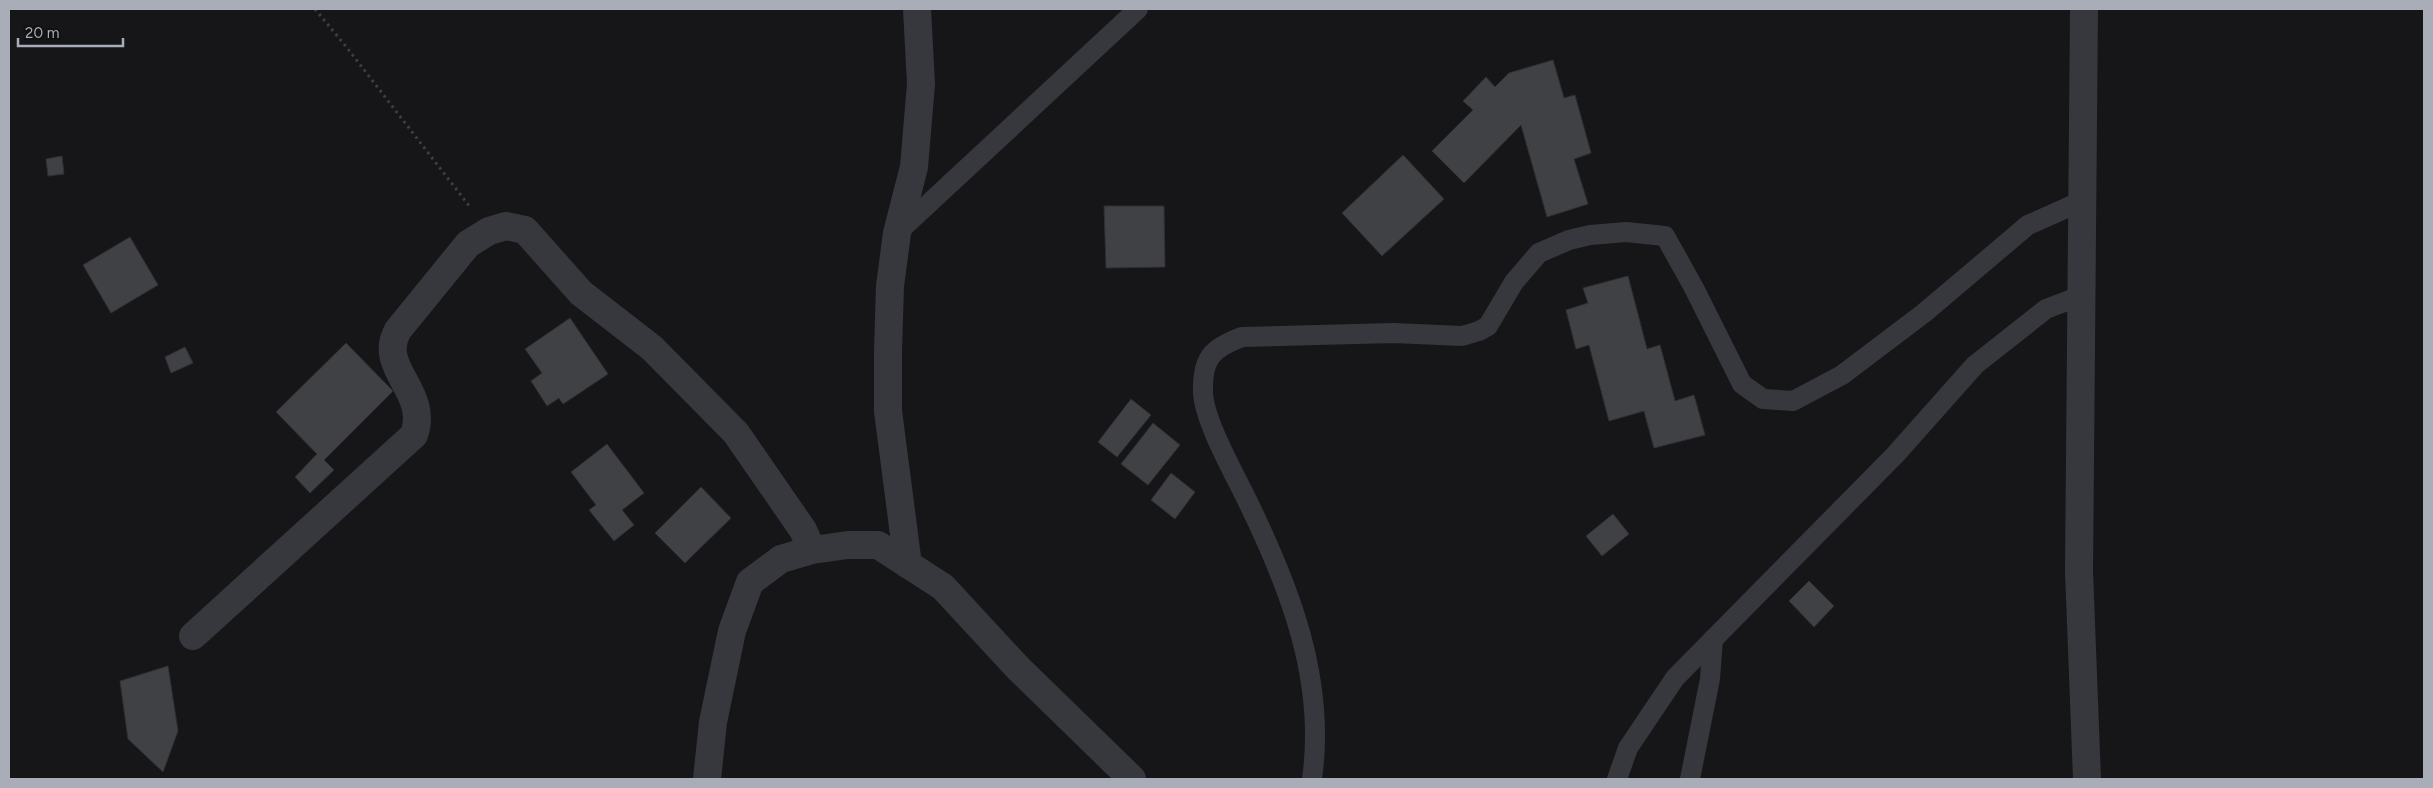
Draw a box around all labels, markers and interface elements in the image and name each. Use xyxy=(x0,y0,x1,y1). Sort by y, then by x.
scale bar xyxy=(18,15,122,47)
text: 20 m xyxy=(25,24,59,42)

